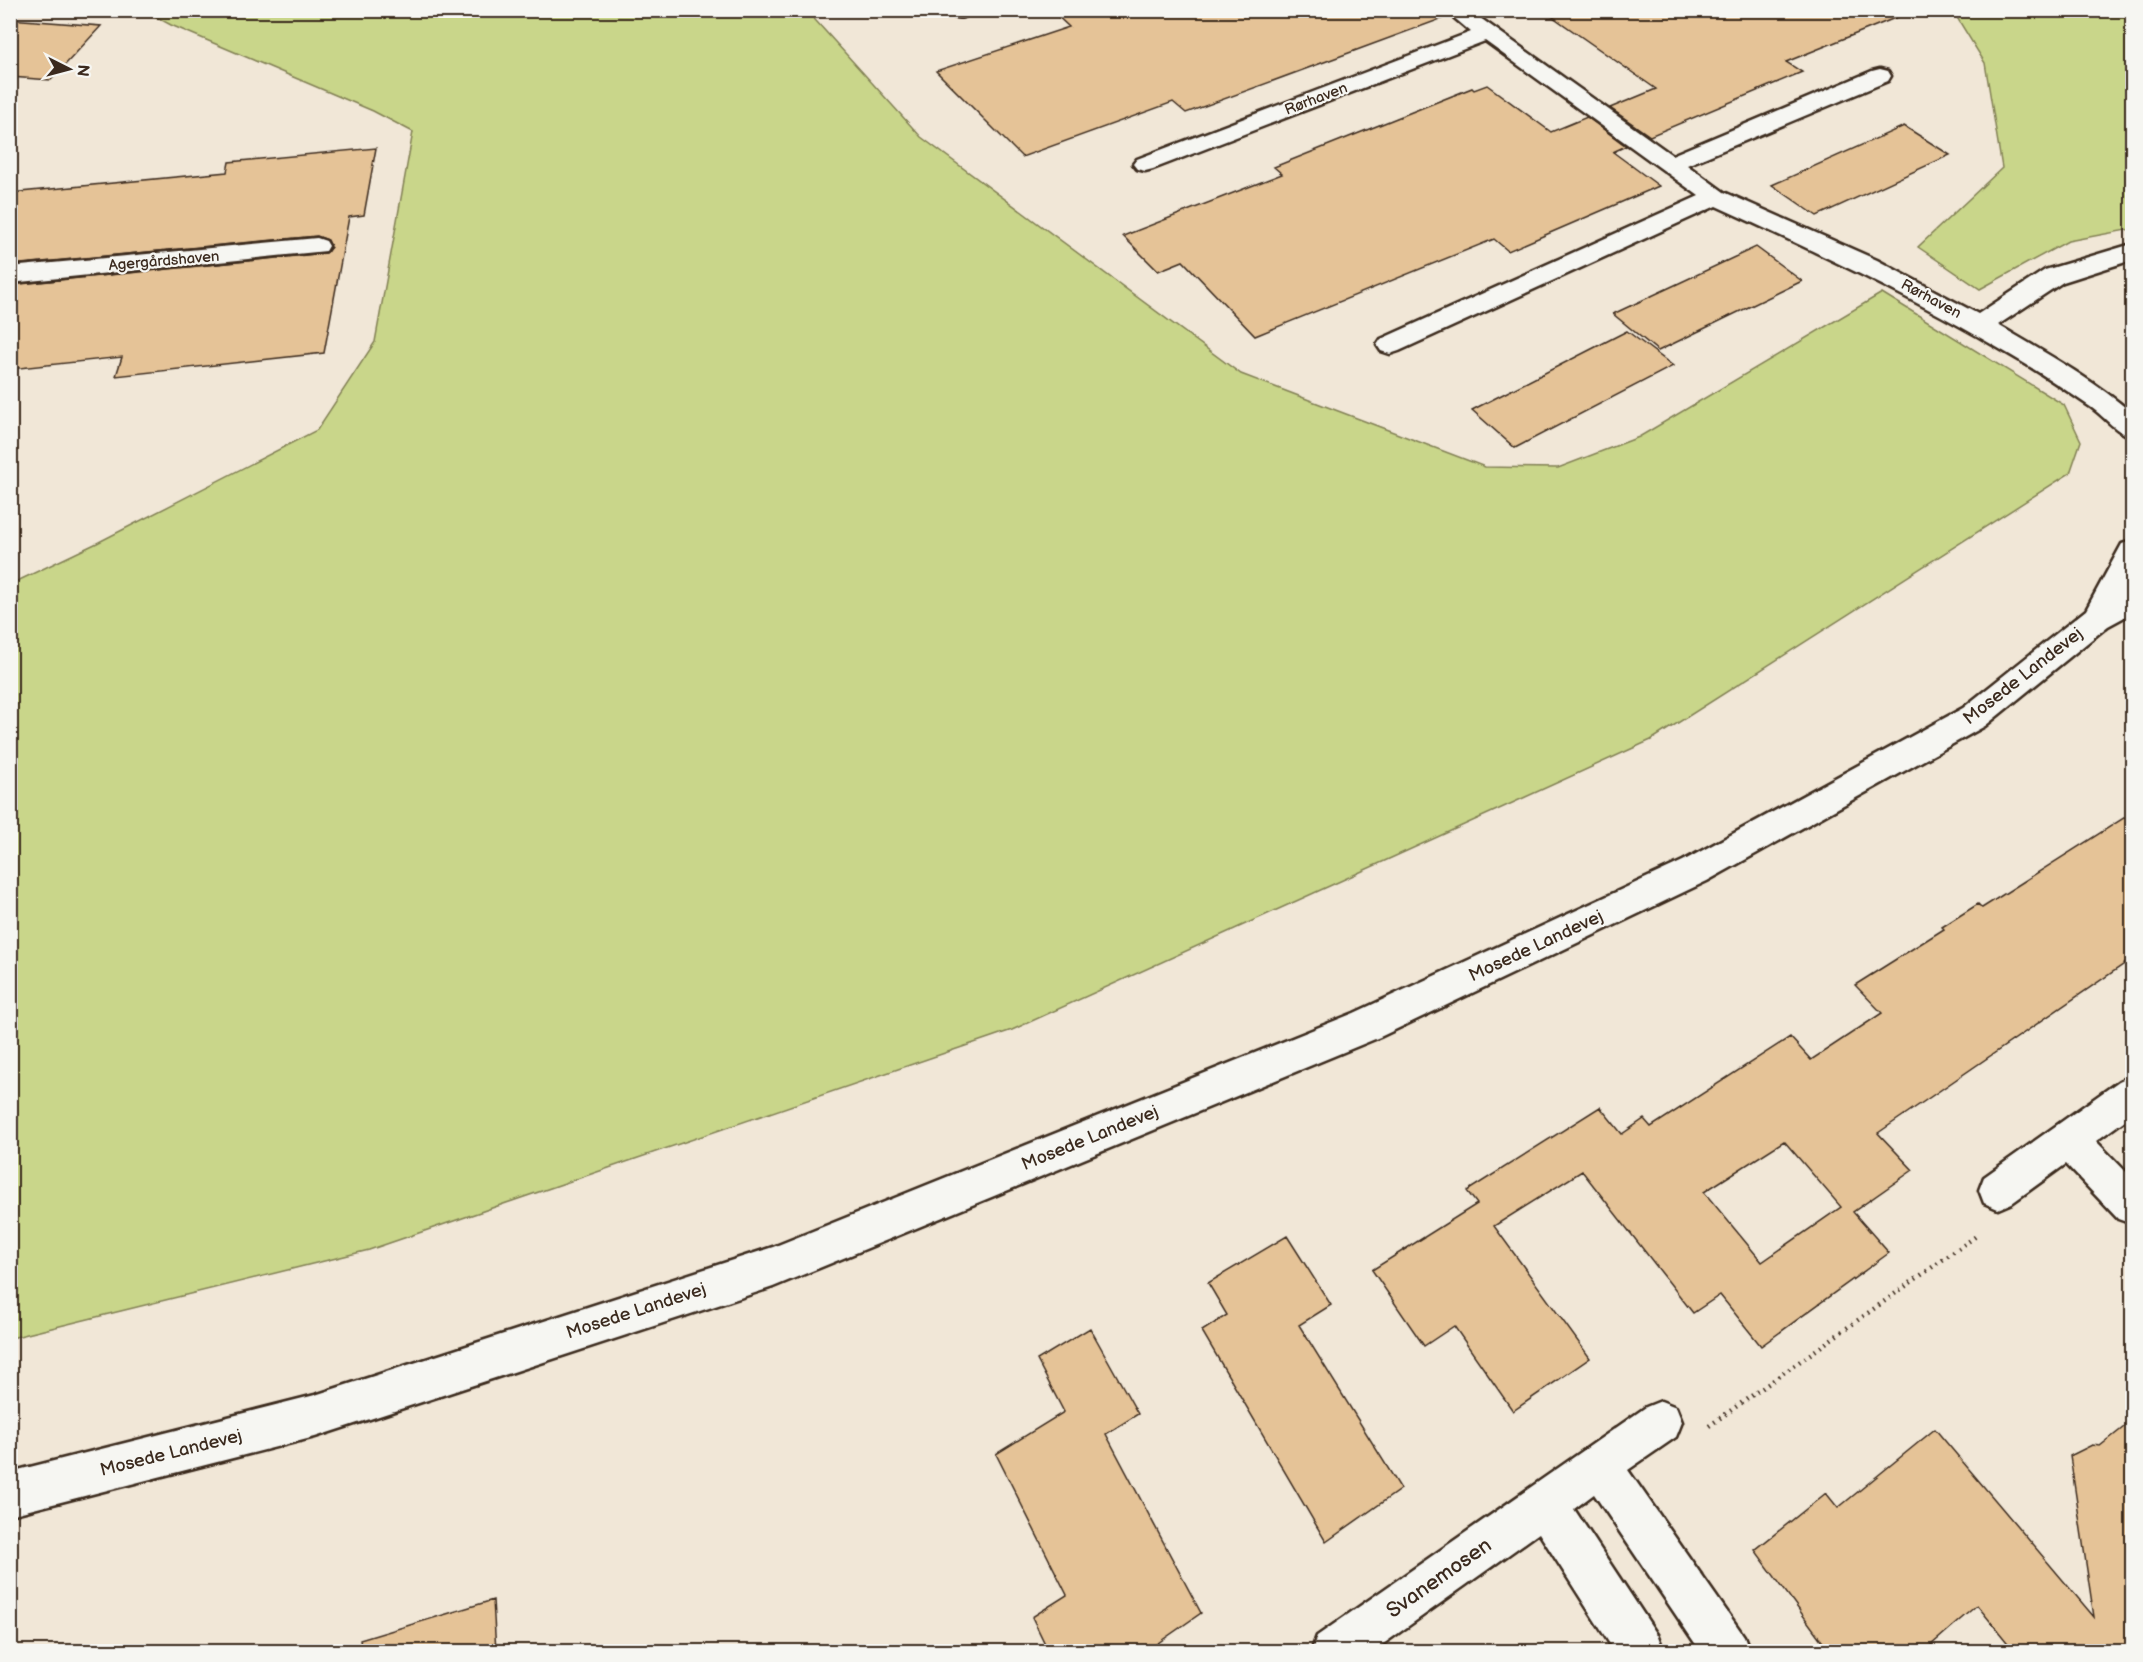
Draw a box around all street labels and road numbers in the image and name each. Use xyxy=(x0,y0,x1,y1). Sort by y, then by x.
street label: Rørhaven xyxy=(1282,78,1350,120)
street label: Agergårdshaven xyxy=(108,247,220,275)
street label: Rørhaven xyxy=(1898,275,1964,323)
street label: Mosede Landevej xyxy=(1959,623,2087,729)
street label: Mosede Landevej xyxy=(1466,906,1606,986)
street label: Mosede Landevej xyxy=(1019,1101,1161,1175)
street label: Mosede Landevej xyxy=(563,1279,709,1343)
street label: Mosede Landevej xyxy=(98,1425,244,1481)
street label: Svanemosen xyxy=(1382,1533,1496,1623)

